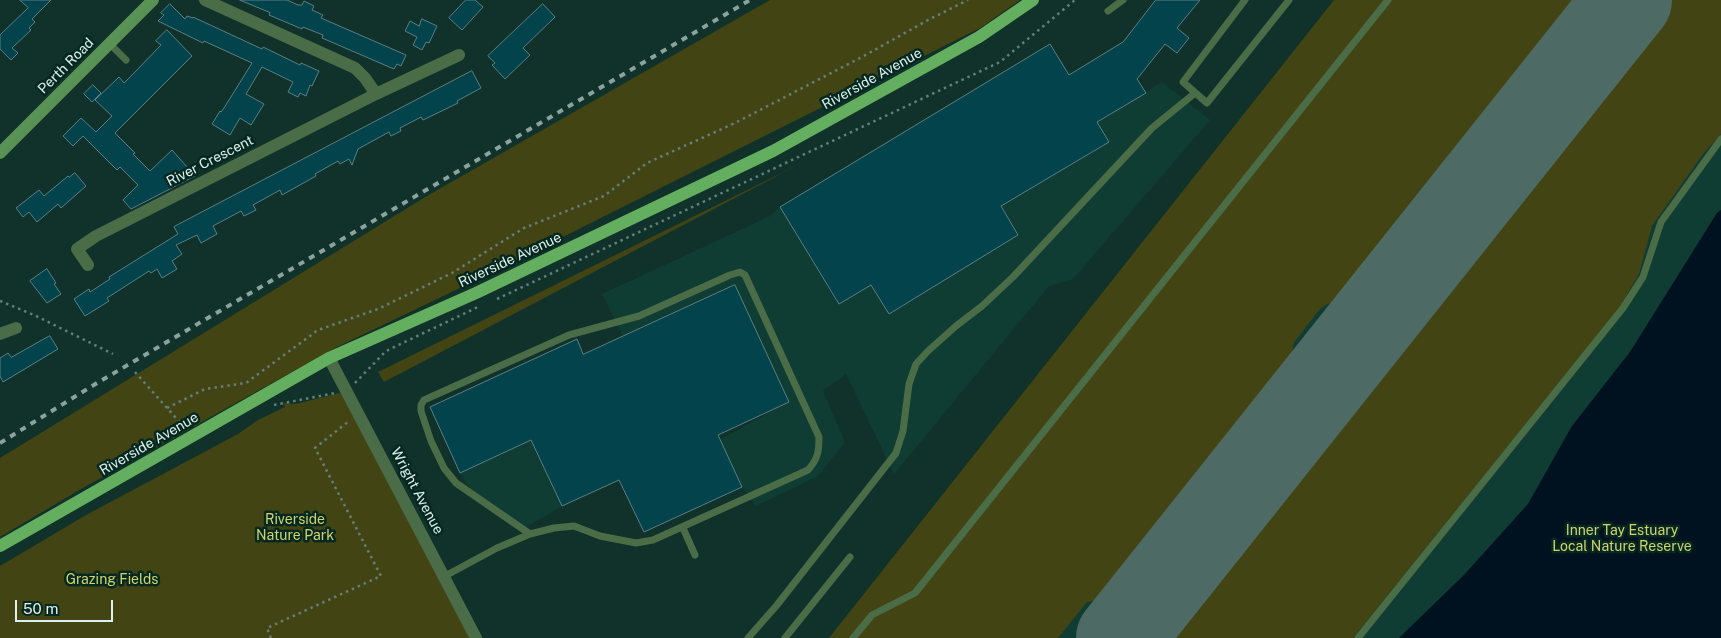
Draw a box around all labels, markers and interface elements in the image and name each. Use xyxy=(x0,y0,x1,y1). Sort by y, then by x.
street label: Perth Road xyxy=(35,35,97,97)
street label: Riverside Avenue xyxy=(819,45,925,113)
street label: River Crescent xyxy=(164,132,256,190)
street label: Riverside Avenue xyxy=(456,229,564,291)
street label: Riverside Avenue xyxy=(97,409,201,479)
street label: Wright Avenue xyxy=(387,445,447,537)
park label: Riverside Nature Park xyxy=(256,512,334,544)
park label: Inner Tay Estuary Local Nature Reserve xyxy=(1552,523,1692,556)
park label: Grazing Fields xyxy=(66,572,158,588)
scale bar xyxy=(18,590,115,622)
text: 50 m xyxy=(23,600,58,617)

